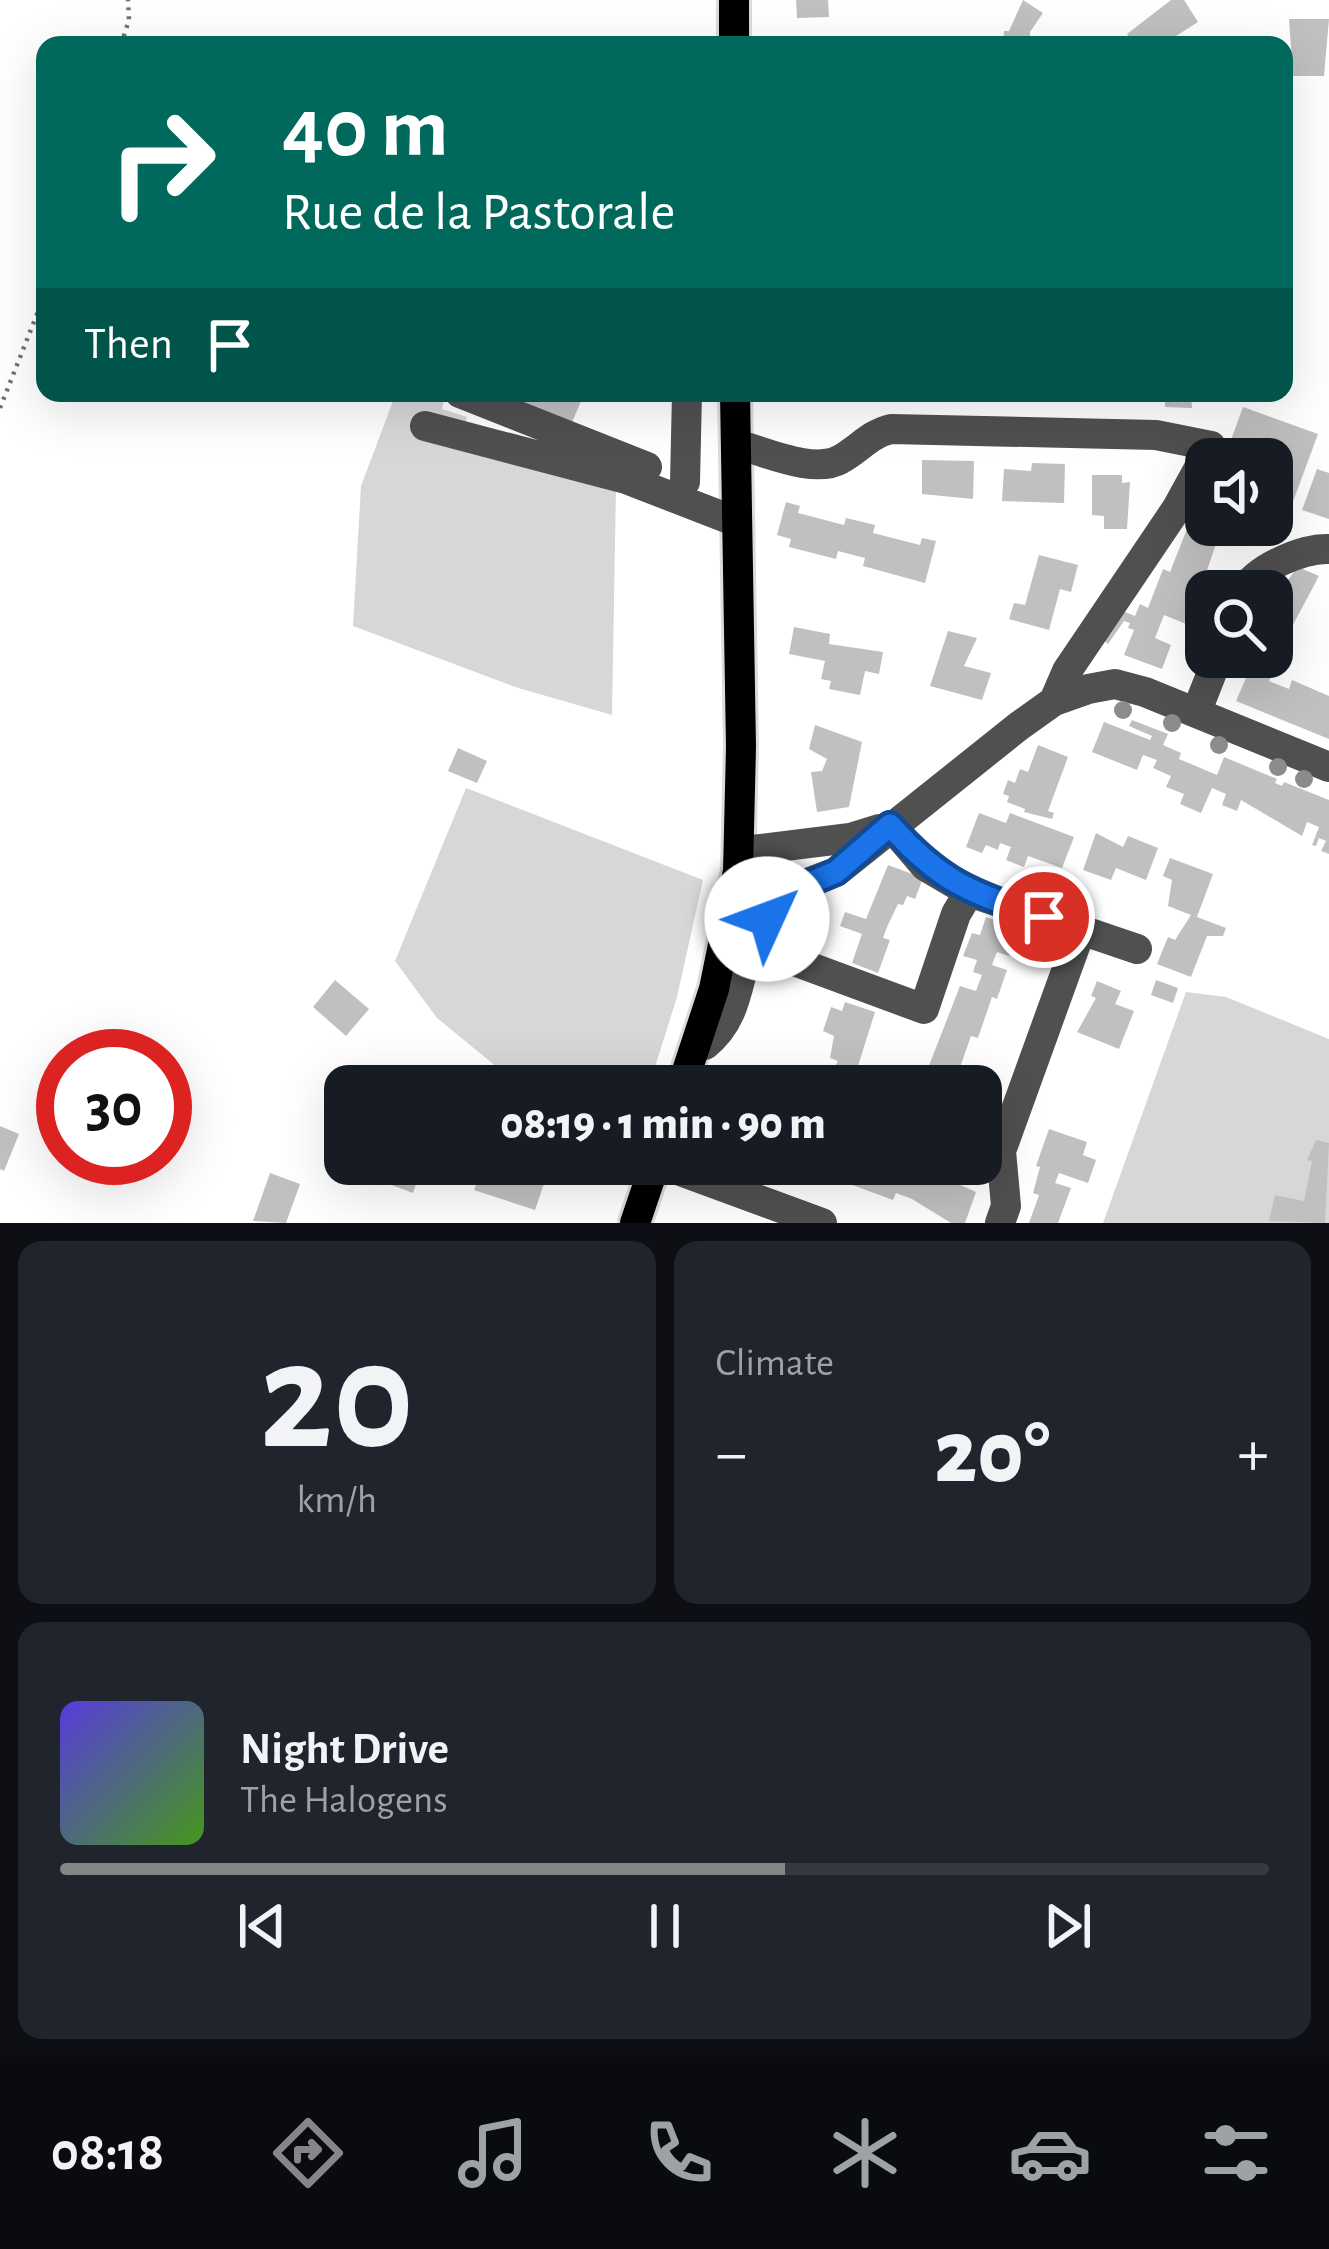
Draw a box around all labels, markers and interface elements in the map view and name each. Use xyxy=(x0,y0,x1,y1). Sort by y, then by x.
icon: right xyxy=(84,84,240,240)
text: 40 m xyxy=(282,88,449,172)
text: Rue de la Pastorale xyxy=(282,186,675,240)
icon: arrive xyxy=(197,312,263,378)
text: Then xyxy=(84,322,173,367)
map controls xyxy=(1185,438,1293,678)
button: sound xyxy=(1185,438,1293,546)
button: search xyxy=(1185,570,1293,678)
position arrow xyxy=(704,856,830,982)
pin xyxy=(993,866,1095,968)
icon: arrive xyxy=(1011,884,1077,950)
speed limit sign: 30 xyxy=(36,1029,192,1185)
text: 08:19 · 1 min · 90 m xyxy=(500,1102,826,1147)
text: 20 xyxy=(259,1321,414,1477)
text: Climate xyxy=(716,1344,834,1383)
text: 20° xyxy=(934,1409,1050,1499)
text: − xyxy=(716,1421,747,1487)
text: + xyxy=(1237,1421,1269,1487)
text: km/h xyxy=(297,1481,377,1520)
text: Night Drive xyxy=(240,1727,449,1772)
text: The Halogens xyxy=(240,1781,448,1820)
icon: previous xyxy=(229,1893,295,1959)
icon: pause xyxy=(632,1893,698,1959)
icon: next xyxy=(1035,1893,1101,1959)
icon: directions xyxy=(266,2111,350,2195)
icon: music xyxy=(451,2111,535,2195)
icon: phone xyxy=(637,2111,721,2195)
icon: climate xyxy=(823,2111,907,2195)
icon: car xyxy=(1008,2111,1092,2195)
icon: filters xyxy=(1194,2111,1278,2195)
text: 08:18 xyxy=(51,2126,164,2180)

